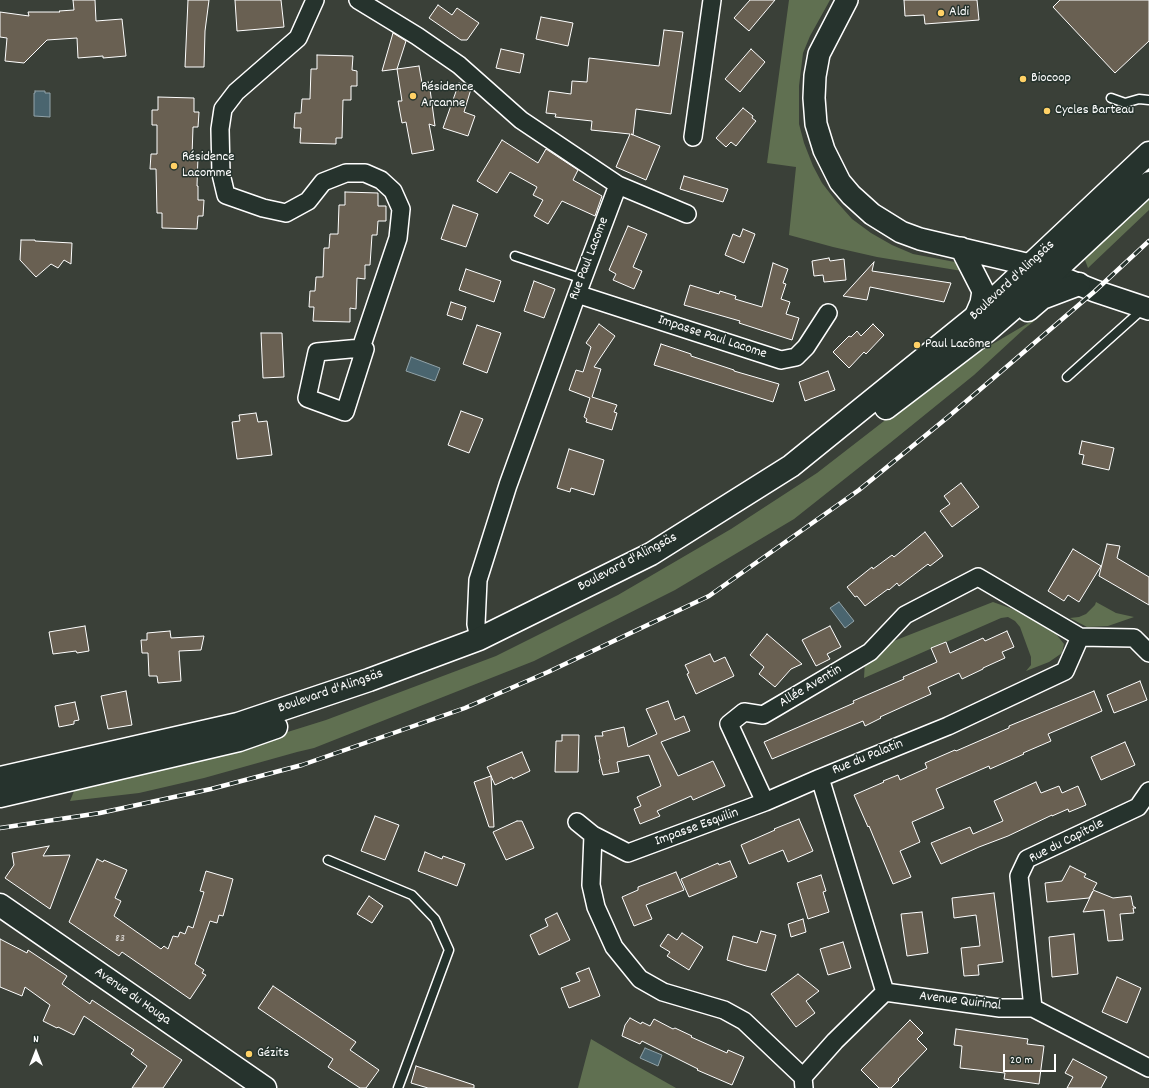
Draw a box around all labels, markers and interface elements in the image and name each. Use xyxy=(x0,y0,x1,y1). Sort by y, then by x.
place label: Aldi xyxy=(949,5,969,21)
marker: Aldi xyxy=(936,8,946,18)
place label: Biocoop xyxy=(1031,71,1071,87)
marker: Biocoop xyxy=(1018,74,1028,84)
place label: Résidence Arcanne xyxy=(421,80,473,112)
marker: Résidence Arcanne xyxy=(408,91,418,101)
place label: Cycles Barteau xyxy=(1055,103,1134,119)
marker: Cycles Barteau xyxy=(1042,106,1052,116)
place label: Résidence Lacomme xyxy=(182,150,234,182)
marker: Résidence Lacomme xyxy=(169,161,179,171)
street label: Rue Paul Lacome xyxy=(566,215,614,303)
street label: Boulevard d'Alingsäs xyxy=(967,237,1059,325)
street label: Impasse Paul Lacome xyxy=(655,312,769,364)
place label: Paul Lacôme xyxy=(925,337,990,353)
marker: Paul Lacôme xyxy=(912,340,922,350)
street label: Boulevard d'Alingsäs xyxy=(575,530,681,596)
street label: Allée Aventin xyxy=(777,662,845,712)
street label: Boulevard d'Alingsäs xyxy=(276,666,386,718)
street label: Rue du Palatin xyxy=(830,736,906,780)
street label: Impasse Esquilin xyxy=(653,805,741,851)
street label: Rue du Capitole xyxy=(1027,816,1107,868)
house number: 83 xyxy=(115,932,125,946)
street label: Avenue du Houga xyxy=(91,964,173,1030)
street label: Avenue Quirinal xyxy=(918,989,1002,1015)
north arrow xyxy=(16,1032,56,1072)
text: N xyxy=(33,1032,39,1048)
place label: Gézits xyxy=(257,1046,289,1062)
scale bar xyxy=(1005,1046,1058,1072)
marker: Gézits xyxy=(244,1049,254,1059)
text: 20 m xyxy=(1010,1052,1033,1069)

